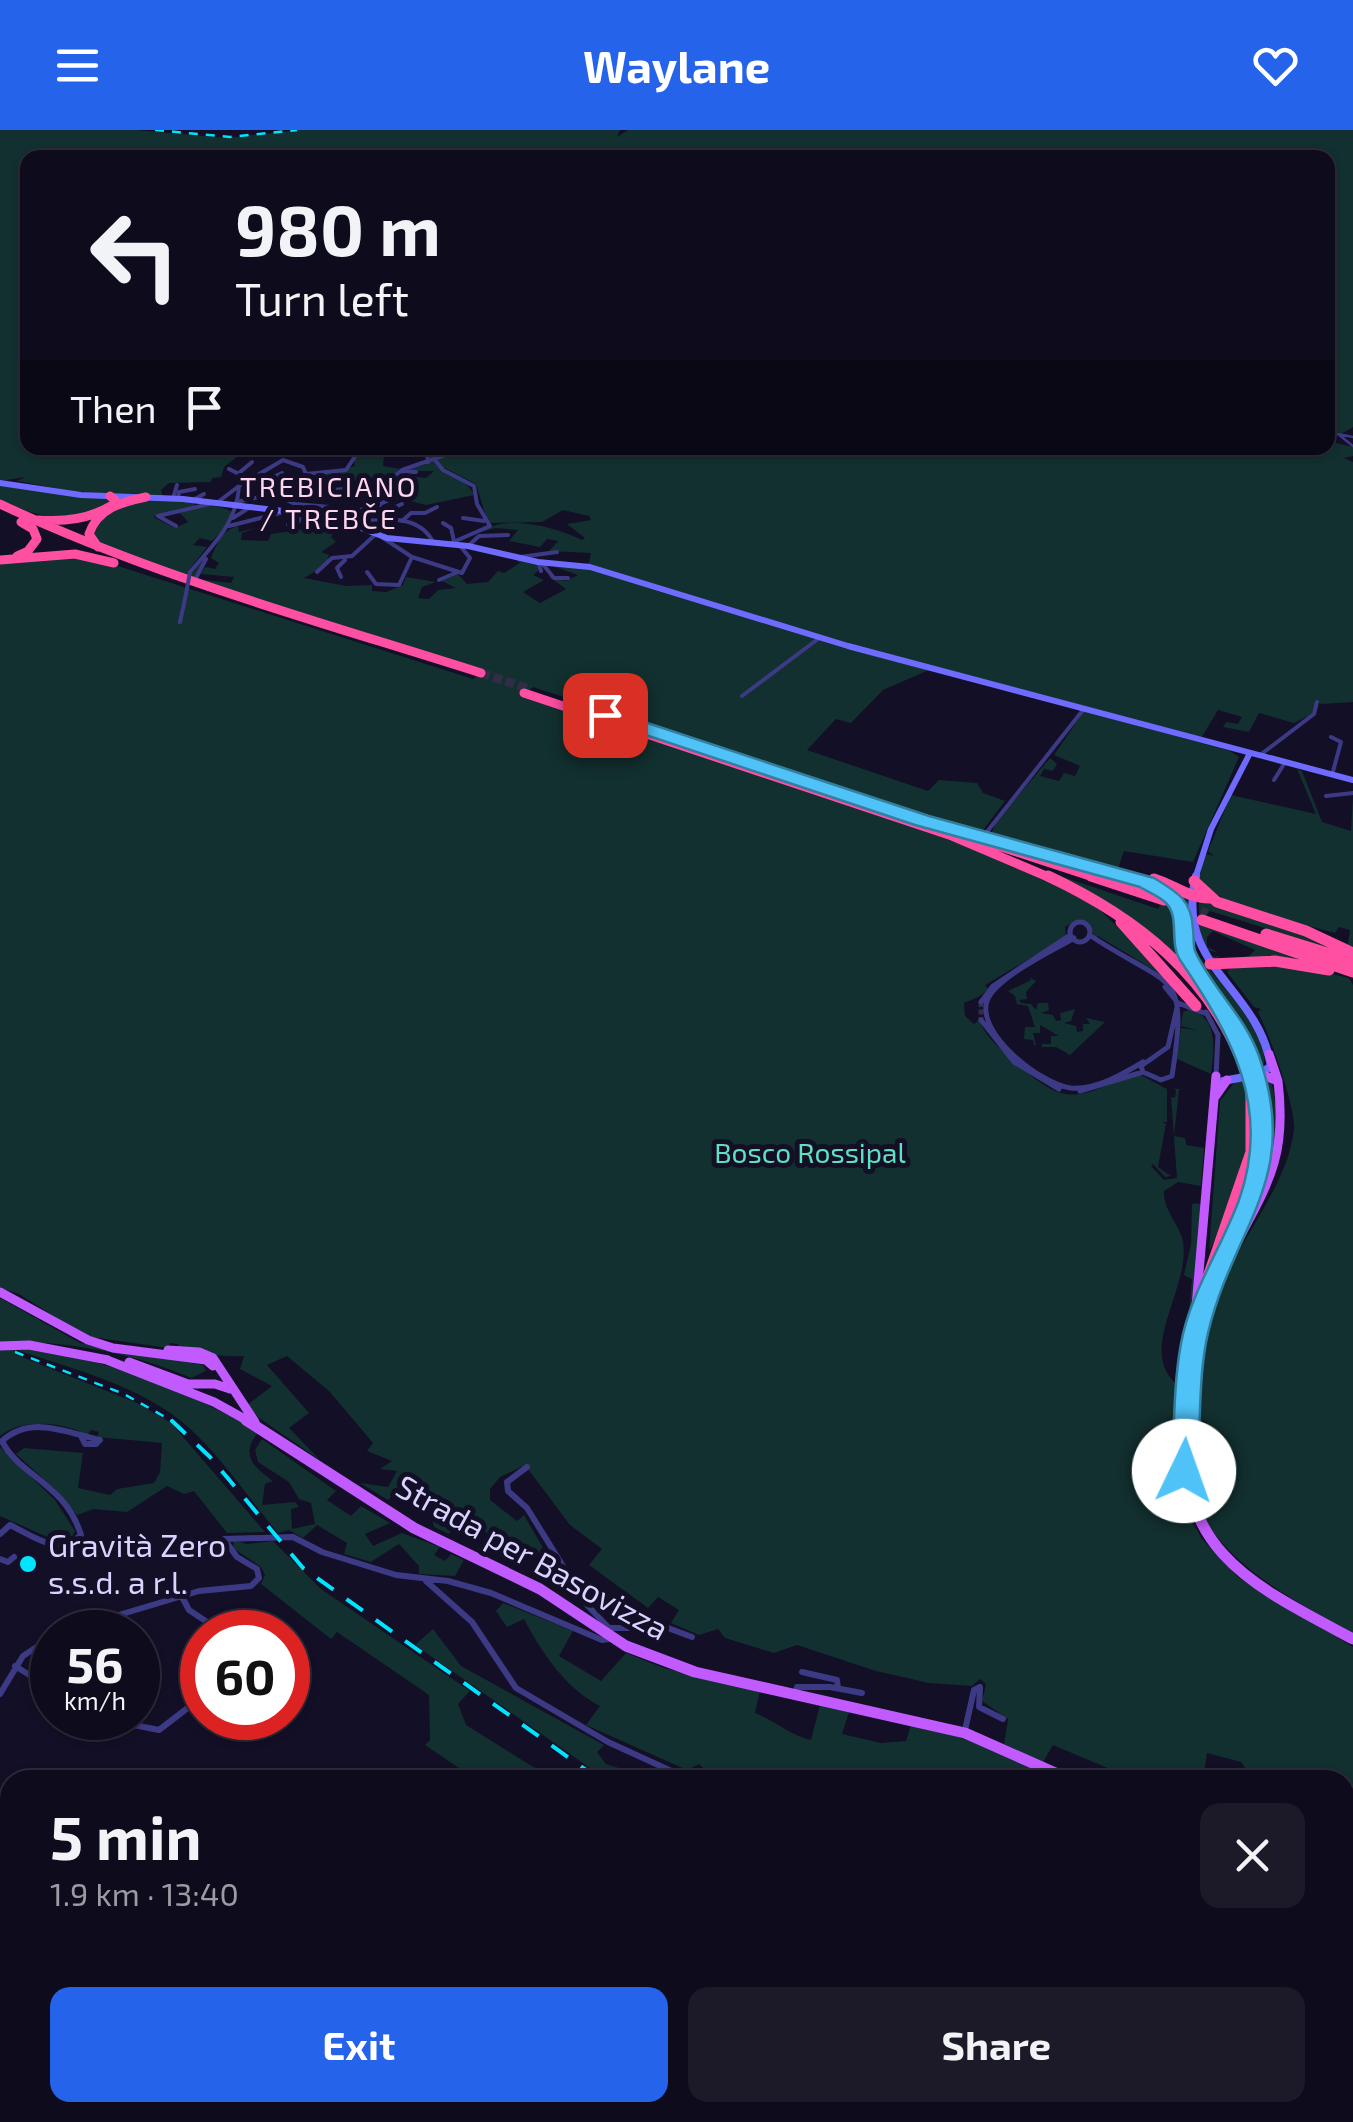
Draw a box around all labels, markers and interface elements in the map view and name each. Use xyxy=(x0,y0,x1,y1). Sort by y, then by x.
icon: menu xyxy=(50,38,105,93)
text: Waylane xyxy=(583,38,770,92)
icon: heart xyxy=(1248,38,1303,93)
text: 980 m xyxy=(235,186,441,270)
icon: left xyxy=(70,190,200,320)
text: Turn left xyxy=(235,271,409,325)
icon: arrive xyxy=(177,380,232,435)
text: Then xyxy=(70,385,157,431)
district label: TREBICIANO / TREBČE xyxy=(240,469,418,535)
pin xyxy=(563,673,648,758)
icon: arrive xyxy=(578,688,633,743)
park label: Bosco Rossipal xyxy=(714,1135,906,1169)
position arrow xyxy=(1132,1419,1236,1523)
street label: Strada per Basovizza xyxy=(390,1466,676,1647)
place label: Gravità Zero s.s.d. a r.l. xyxy=(48,1525,226,1600)
marker: Gravità Zero s.s.d. a r.l. xyxy=(17,1553,39,1575)
speed limit sign: 60 xyxy=(180,1610,310,1740)
text: 56 xyxy=(66,1633,124,1693)
text: km/h xyxy=(64,1685,126,1715)
text: 5 min xyxy=(50,1800,202,1872)
button: close xyxy=(1200,1803,1305,1908)
text: 1.9 km · 13:40 xyxy=(50,1874,239,1912)
button: Exit xyxy=(50,1987,668,2102)
button: Share xyxy=(688,1987,1305,2102)

